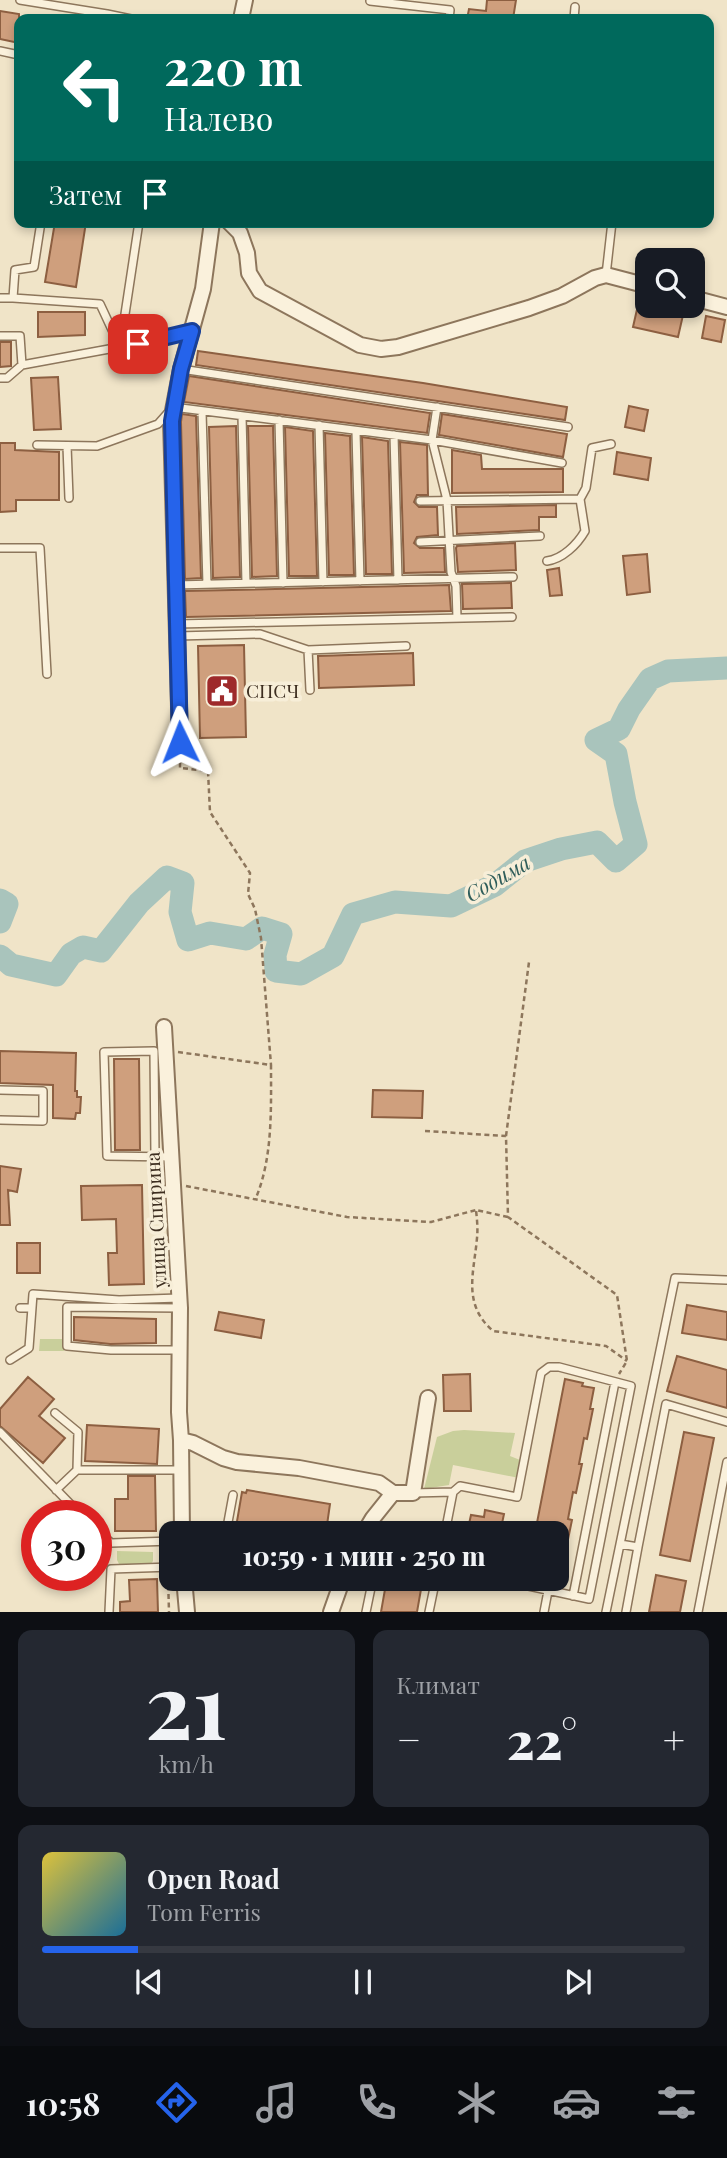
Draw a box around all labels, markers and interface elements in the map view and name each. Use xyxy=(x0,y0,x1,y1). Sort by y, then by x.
text: 220 m xyxy=(164,33,303,98)
icon: left xyxy=(49,42,140,133)
text: Налево xyxy=(164,96,273,139)
icon: arrive xyxy=(136,175,174,213)
text: Затем xyxy=(49,177,122,212)
map controls xyxy=(635,248,705,318)
button: search xyxy=(635,248,705,318)
pin xyxy=(108,314,168,374)
icon: arrive xyxy=(119,325,157,363)
public building icon: СПСЧ xyxy=(203,672,241,710)
place label: СПСЧ xyxy=(246,677,299,703)
position arrow xyxy=(143,705,217,779)
water label: Содима xyxy=(459,847,535,907)
street label: улица Спирина xyxy=(138,1151,172,1290)
speed limit sign: 30 xyxy=(21,1500,112,1591)
text: 10:59 · 1 мин · 250 m xyxy=(243,1538,486,1573)
text: 21 xyxy=(145,1642,227,1763)
text: Климат xyxy=(397,1669,480,1700)
text: 22° xyxy=(507,1704,577,1773)
text: − xyxy=(397,1713,421,1764)
text: + xyxy=(663,1713,685,1764)
text: km/h xyxy=(159,1748,214,1779)
text: Open Road xyxy=(147,1861,280,1896)
text: Tom Ferris xyxy=(147,1896,261,1927)
icon: previous xyxy=(130,1963,168,2001)
icon: pause xyxy=(344,1963,382,2001)
icon: next xyxy=(559,1963,597,2001)
icon: directions xyxy=(152,2078,201,2127)
icon: music xyxy=(252,2078,301,2127)
icon: phone xyxy=(352,2078,401,2127)
icon: climate xyxy=(452,2078,501,2127)
icon: car xyxy=(552,2078,601,2127)
icon: filters xyxy=(652,2078,701,2127)
text: 10:58 xyxy=(26,2081,100,2124)

